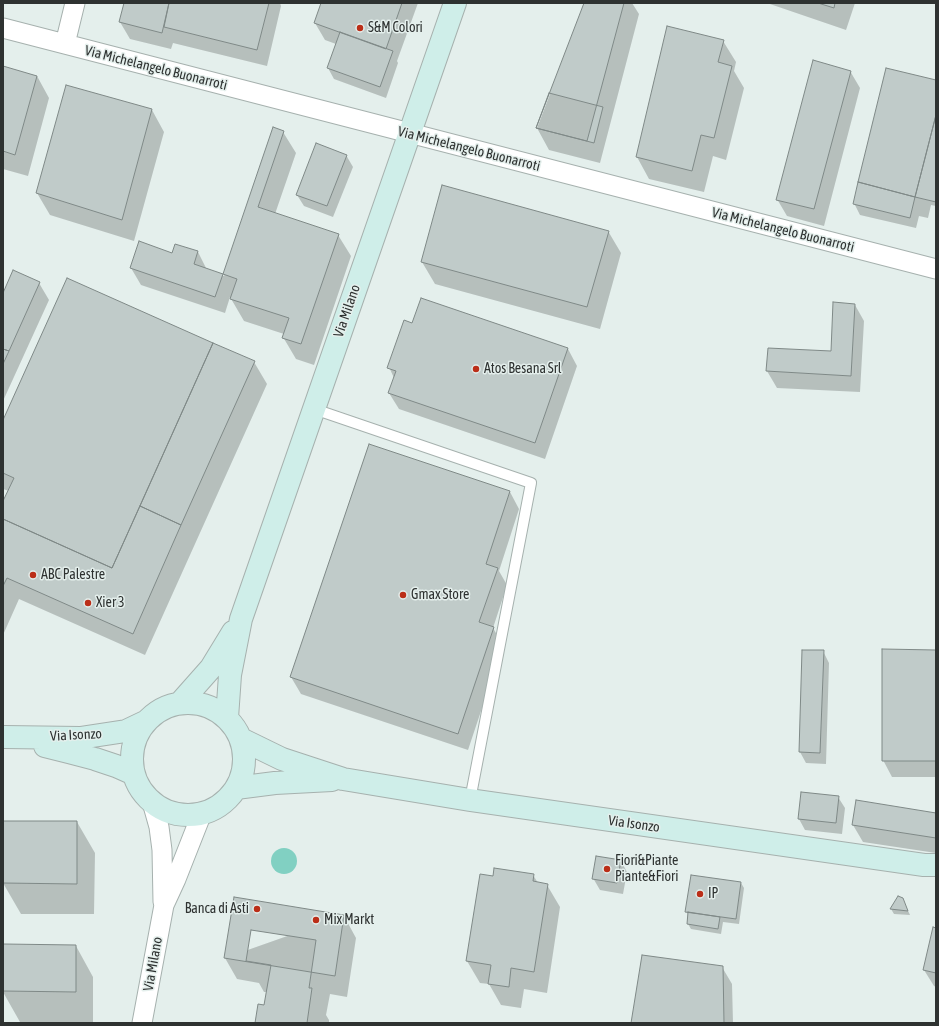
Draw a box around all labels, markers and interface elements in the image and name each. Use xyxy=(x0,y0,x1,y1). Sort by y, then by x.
place label: S&M Colori xyxy=(368,20,423,36)
marker: S&M Colori xyxy=(355,23,365,33)
street label: Via Michelangelo Buonarroti xyxy=(83,42,229,94)
street label: Via Michelangelo Buonarroti xyxy=(396,123,542,175)
street label: Via Michelangelo Buonarroti xyxy=(710,204,856,256)
street label: Via Milano xyxy=(330,282,364,340)
place label: Atos Besana Srl xyxy=(484,361,562,377)
marker: Atos Besana Srl xyxy=(471,364,481,374)
place label: ABC Palestre xyxy=(41,567,105,583)
marker: ABC Palestre xyxy=(28,570,38,580)
place label: Gmax Store xyxy=(411,587,469,603)
marker: Gmax Store xyxy=(398,590,408,600)
place label: Xier 3 xyxy=(96,595,125,611)
marker: Xier 3 xyxy=(83,598,93,608)
street label: Via Isonzo xyxy=(50,725,102,745)
street label: Via Isonzo xyxy=(607,812,661,836)
place label: Fiori&Piante Piante&Fiori xyxy=(615,853,678,886)
marker: Fiori&Piante Piante&Fiori xyxy=(602,864,612,874)
place label: IP xyxy=(708,886,718,902)
marker: IP xyxy=(695,889,705,899)
place label: Banca di Asti xyxy=(185,901,249,917)
marker: Banca di Asti xyxy=(252,904,262,914)
place label: Mix Markt xyxy=(324,912,374,928)
marker: Mix Markt xyxy=(311,915,321,925)
street label: Via Milano xyxy=(140,936,166,992)

